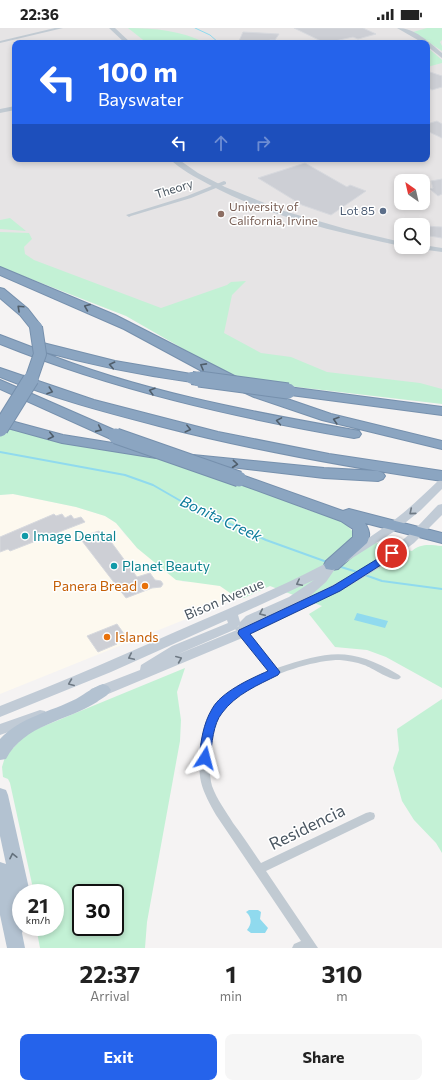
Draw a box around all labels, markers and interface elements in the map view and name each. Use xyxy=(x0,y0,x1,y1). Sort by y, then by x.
text: 22:36 xyxy=(20,5,59,23)
text: 100 m xyxy=(98,54,178,88)
icon: left xyxy=(32,56,84,108)
text: Bayswater xyxy=(98,88,184,110)
icon: left xyxy=(168,132,190,154)
icon: ahead xyxy=(210,132,232,154)
icon: right xyxy=(252,132,274,154)
north arrow xyxy=(394,174,430,210)
map controls xyxy=(394,174,430,254)
street label: Theory xyxy=(153,175,194,201)
place label: University of California, Irvine xyxy=(229,199,318,227)
place label: Lot 85 xyxy=(340,203,375,217)
marker: Lot 85 xyxy=(378,206,388,216)
marker: University of California, Irvine xyxy=(216,209,226,219)
button: search xyxy=(394,218,430,254)
one-way arrow xyxy=(84,303,91,311)
one-way arrow xyxy=(17,305,25,313)
one-way arrow xyxy=(109,362,115,370)
one-way arrow xyxy=(200,363,207,371)
one-way arrow xyxy=(46,386,53,394)
one-way arrow xyxy=(149,387,156,396)
one-way arrow xyxy=(333,416,340,425)
one-way arrow xyxy=(276,417,282,425)
one-way arrow xyxy=(96,424,103,432)
one-way arrow xyxy=(185,425,191,433)
one-way arrow xyxy=(48,432,54,440)
one-way arrow xyxy=(232,460,238,469)
water label: Bonita Creek xyxy=(178,491,266,545)
one-way arrow xyxy=(409,507,416,514)
place label: Image Dental xyxy=(33,527,116,544)
marker: Image Dental xyxy=(20,531,30,541)
pin xyxy=(375,536,409,570)
icon: arrive xyxy=(381,542,403,564)
place label: Planet Beauty xyxy=(122,557,210,574)
marker: Planet Beauty xyxy=(109,561,119,571)
street label: Bison Avenue xyxy=(181,574,266,623)
place label: Panera Bread xyxy=(53,577,137,594)
one-way arrow xyxy=(296,578,303,585)
marker: Panera Bread xyxy=(140,581,150,591)
one-way arrow xyxy=(259,608,266,616)
place label: Islands xyxy=(115,628,159,645)
marker: Islands xyxy=(102,632,112,642)
one-way arrow xyxy=(128,652,136,660)
one-way arrow xyxy=(176,655,183,663)
one-way arrow xyxy=(67,678,75,686)
position arrow xyxy=(184,737,226,779)
street label: Residencia xyxy=(265,799,348,854)
one-way arrow xyxy=(9,853,17,860)
speed limit sign: 30 xyxy=(72,884,124,936)
text: 21 xyxy=(28,893,48,917)
text: km/h xyxy=(26,914,50,926)
text: 22:37 xyxy=(80,959,140,988)
text: 1 xyxy=(225,959,236,988)
text: 310 xyxy=(322,959,362,988)
text: Arrival xyxy=(90,988,130,1004)
text: min xyxy=(220,988,242,1004)
text: m xyxy=(336,988,348,1004)
button: Exit xyxy=(20,1034,217,1080)
button: Share xyxy=(225,1034,422,1080)

